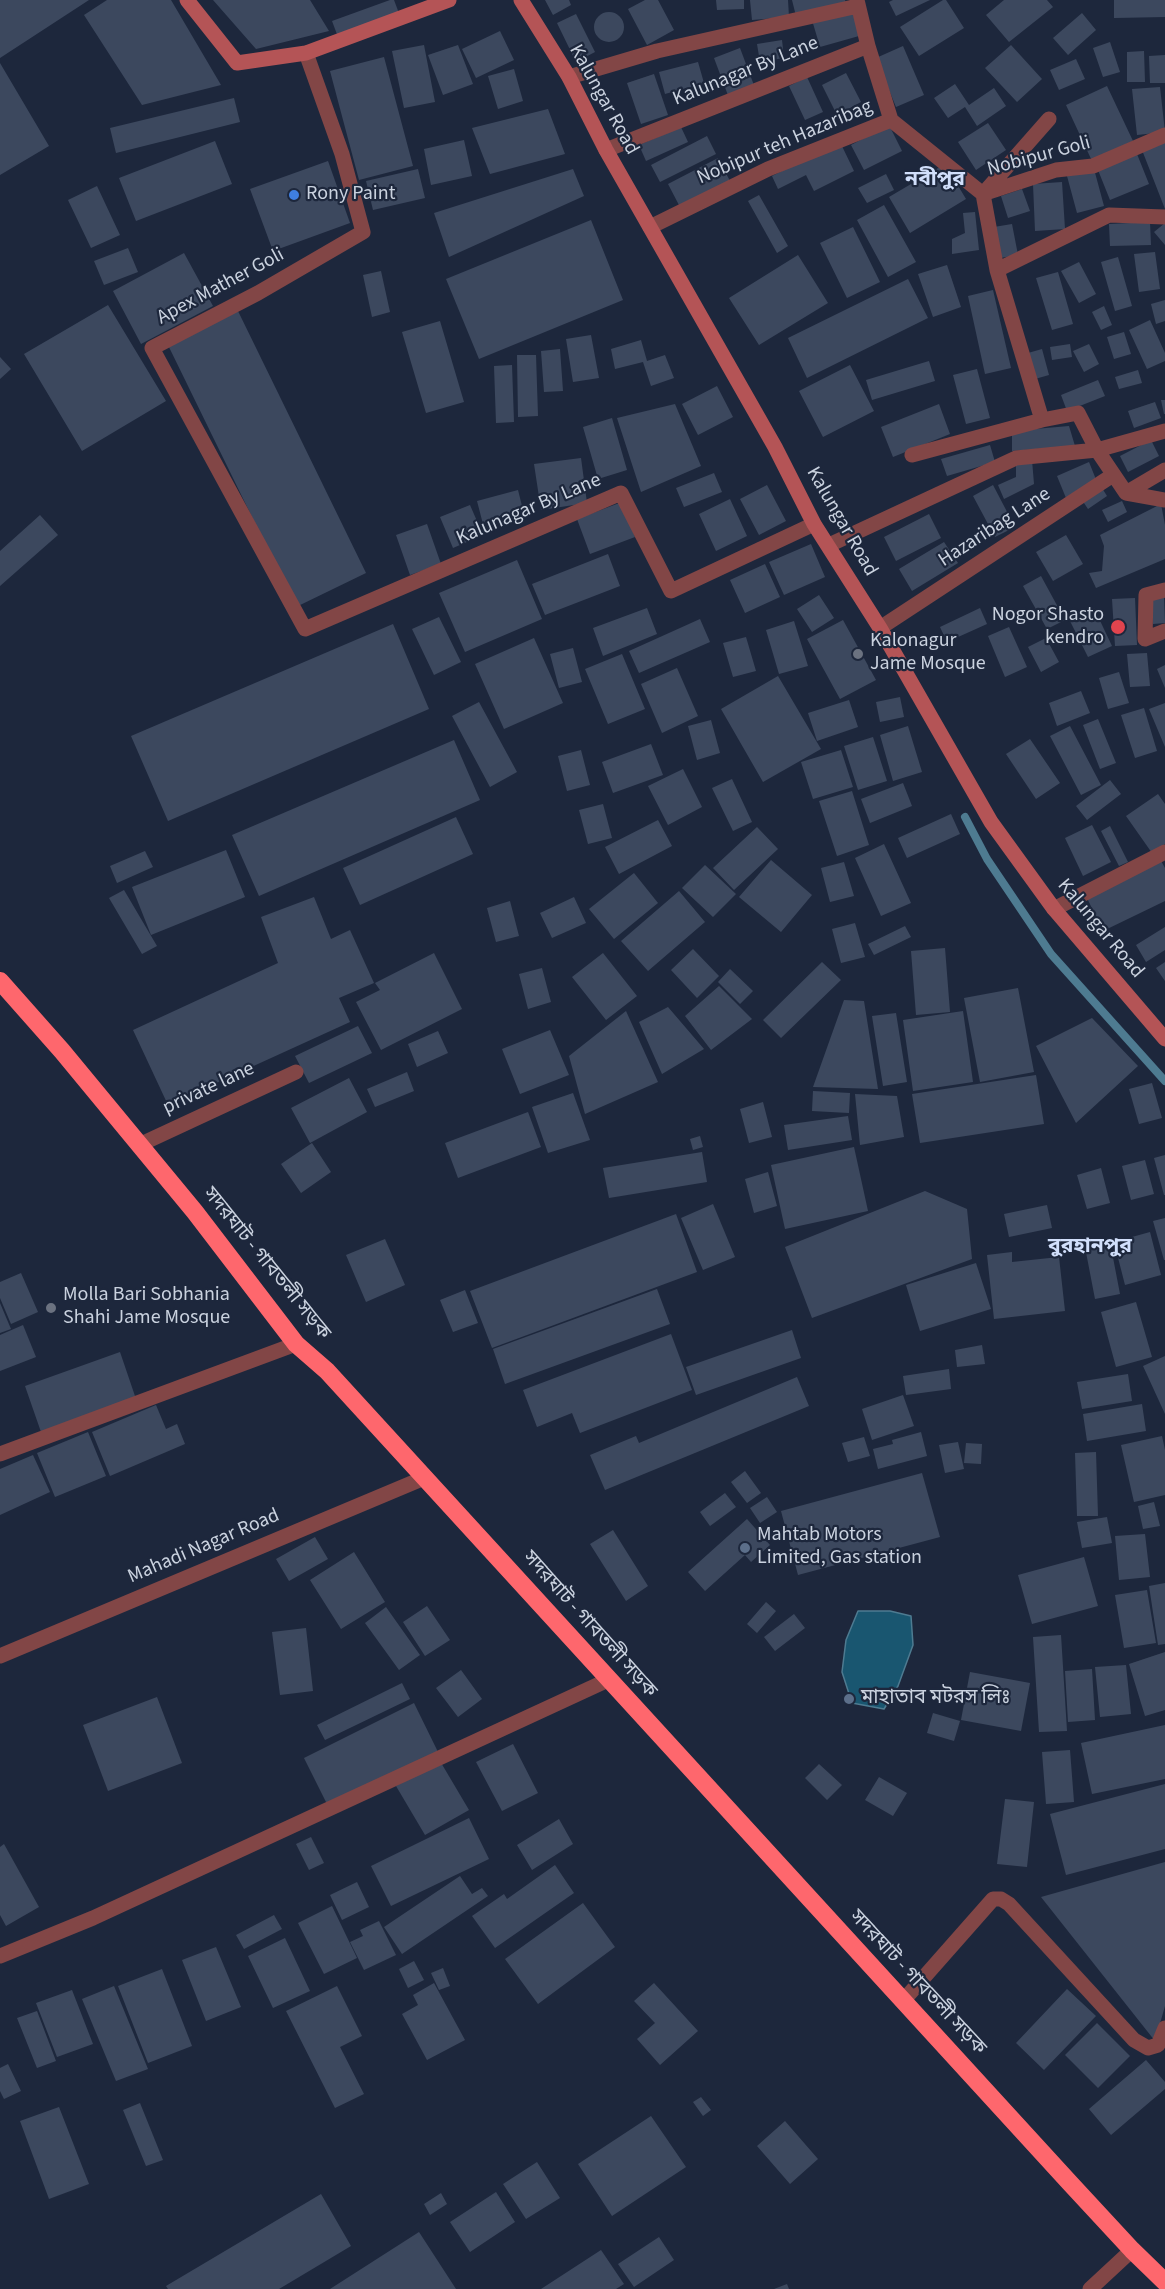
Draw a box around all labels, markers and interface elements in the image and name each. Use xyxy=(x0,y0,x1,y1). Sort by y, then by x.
street label: Kalunagar By Lane xyxy=(670,32,822,112)
street label: Kalungar Road xyxy=(563,41,643,159)
street label: Nobipur teh Hazaribag xyxy=(694,95,876,191)
street label: Nobipur Goli xyxy=(985,132,1093,182)
district label: নবীপুর xyxy=(905,167,965,193)
place label: Rony Paint xyxy=(306,183,395,207)
marker: Rony Paint xyxy=(287,188,301,202)
street label: Apex Mather Goli xyxy=(153,243,289,331)
street label: Kalungar Road xyxy=(800,463,882,581)
street label: Kalunagar By Lane xyxy=(453,469,605,551)
street label: Hazaribag Lane xyxy=(934,483,1056,573)
place label: Nogor Shasto kendro xyxy=(992,604,1104,651)
marker: Nogor Shasto kendro xyxy=(1109,618,1127,636)
place label: Kalonagur Jame Mosque xyxy=(870,630,986,677)
marker: Kalonagur Jame Mosque xyxy=(851,647,865,661)
street label: Kalungar Road xyxy=(1052,874,1148,984)
street label: private lane xyxy=(159,1057,259,1121)
street label: সদরঘাট - গাবতলী সড়ক xyxy=(197,1183,335,1345)
district label: বুরহানপুর xyxy=(1048,1234,1132,1260)
place label: Molla Bari Sobhania Shahi Jame Mosque xyxy=(63,1284,230,1331)
marker: Molla Bari Sobhania Shahi Jame Mosque xyxy=(44,1301,58,1315)
street label: Mahadi Nagar Road xyxy=(125,1504,283,1590)
place label: Mahtab Motors Limited, Gas station xyxy=(757,1524,922,1571)
marker: Mahtab Motors Limited, Gas station xyxy=(738,1541,752,1555)
street label: সদরঘাট - গাবতলী সড়ক xyxy=(517,1547,661,1703)
place label: মাহাতাব মটরস লিঃ xyxy=(861,1687,1010,1711)
marker: মাহাতাব মটরস লিঃ xyxy=(842,1692,856,1706)
street label: সদরঘাট - গাবতলী সড়ক xyxy=(844,1906,990,2060)

